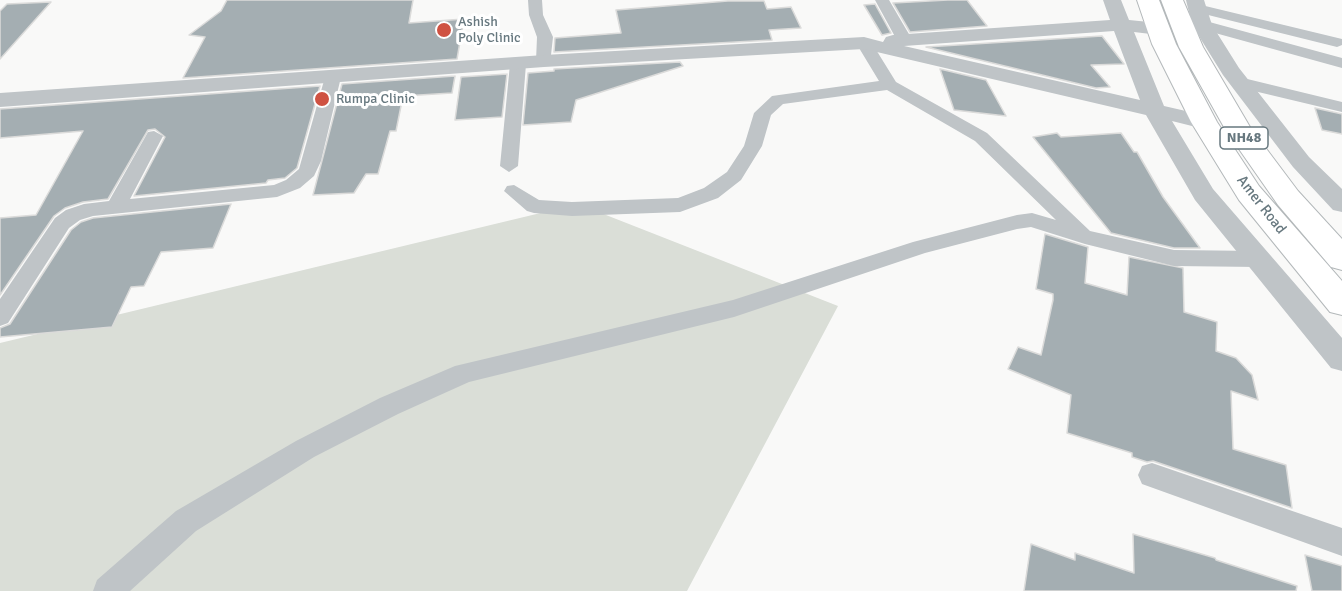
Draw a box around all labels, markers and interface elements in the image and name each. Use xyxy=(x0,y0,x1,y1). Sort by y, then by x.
place label: Ashish Poly Clinic xyxy=(458,14,521,46)
marker: Ashish Poly Clinic xyxy=(435,21,453,39)
marker: Rumpa Clinic xyxy=(313,90,331,108)
place label: Rumpa Clinic xyxy=(336,91,415,107)
road number: NH48 xyxy=(1220,127,1268,149)
street label: Amer Road xyxy=(1232,172,1290,238)

